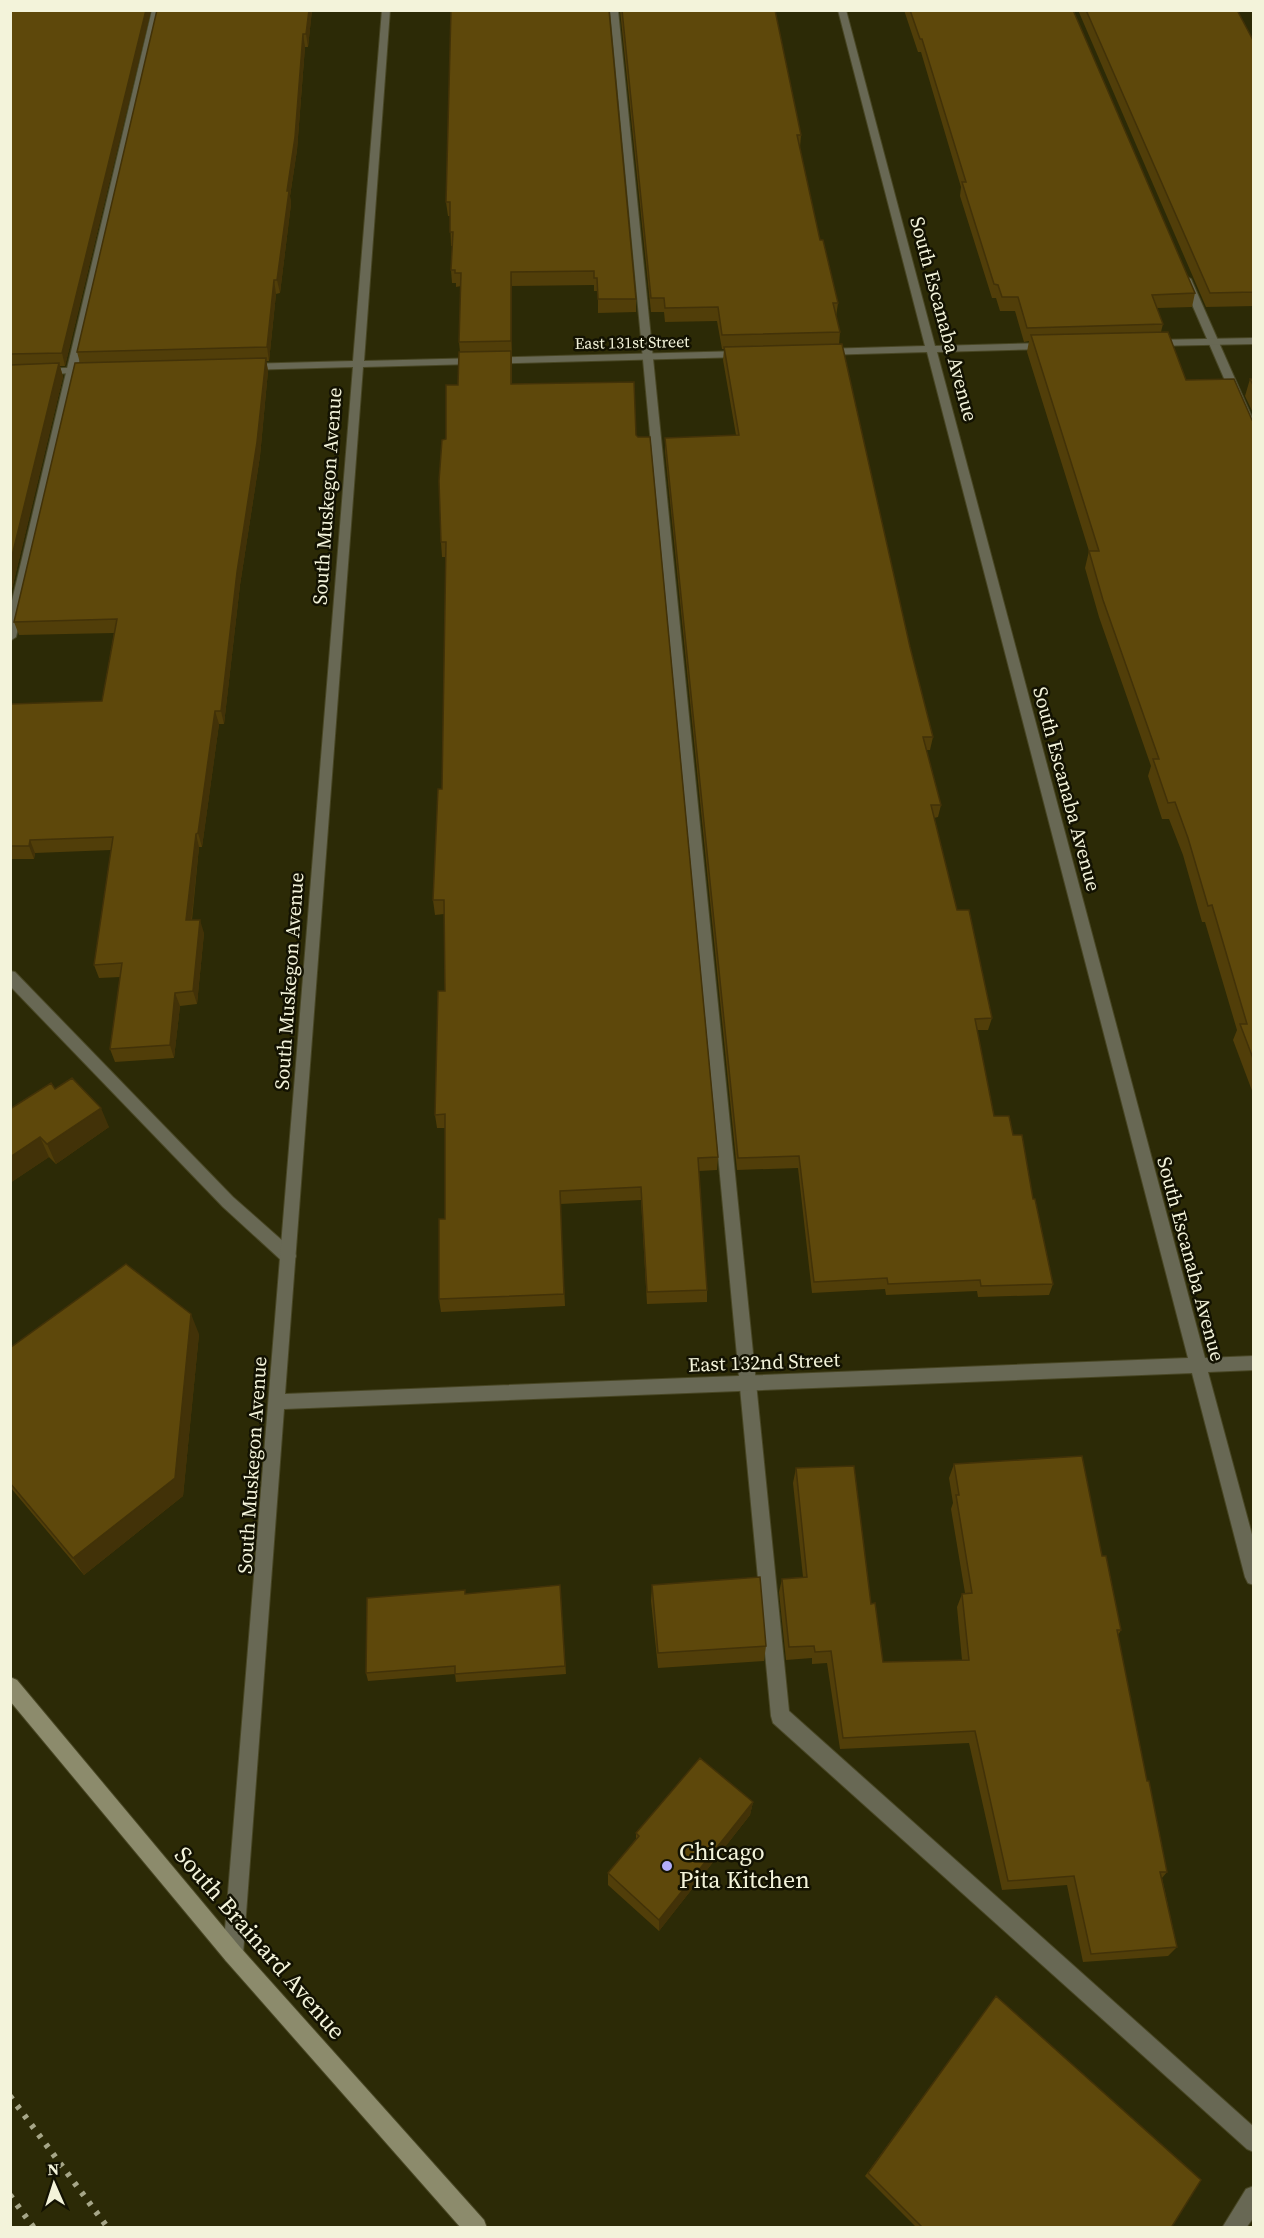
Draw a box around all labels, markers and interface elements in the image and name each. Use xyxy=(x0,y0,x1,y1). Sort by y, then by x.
street label: South Escanaba Avenue xyxy=(903,214,985,424)
street label: East 131st Street xyxy=(574,330,690,354)
street label: South Muskegon Avenue xyxy=(305,386,349,606)
street label: South Escanaba Avenue xyxy=(1026,684,1108,894)
street label: South Muskegon Avenue xyxy=(267,871,311,1091)
street label: South Escanaba Avenue xyxy=(1150,1154,1232,1364)
street label: East 132nd Street xyxy=(688,1345,841,1379)
street label: South Muskegon Avenue xyxy=(230,1355,274,1575)
place label: Chicago Pita Kitchen xyxy=(679,1835,810,1896)
street label: South Brainard Avenue xyxy=(167,1839,354,2046)
marker: Chicago Pita Kitchen xyxy=(660,1859,674,1873)
north arrow xyxy=(24,2154,84,2214)
text: N xyxy=(47,2158,60,2180)

